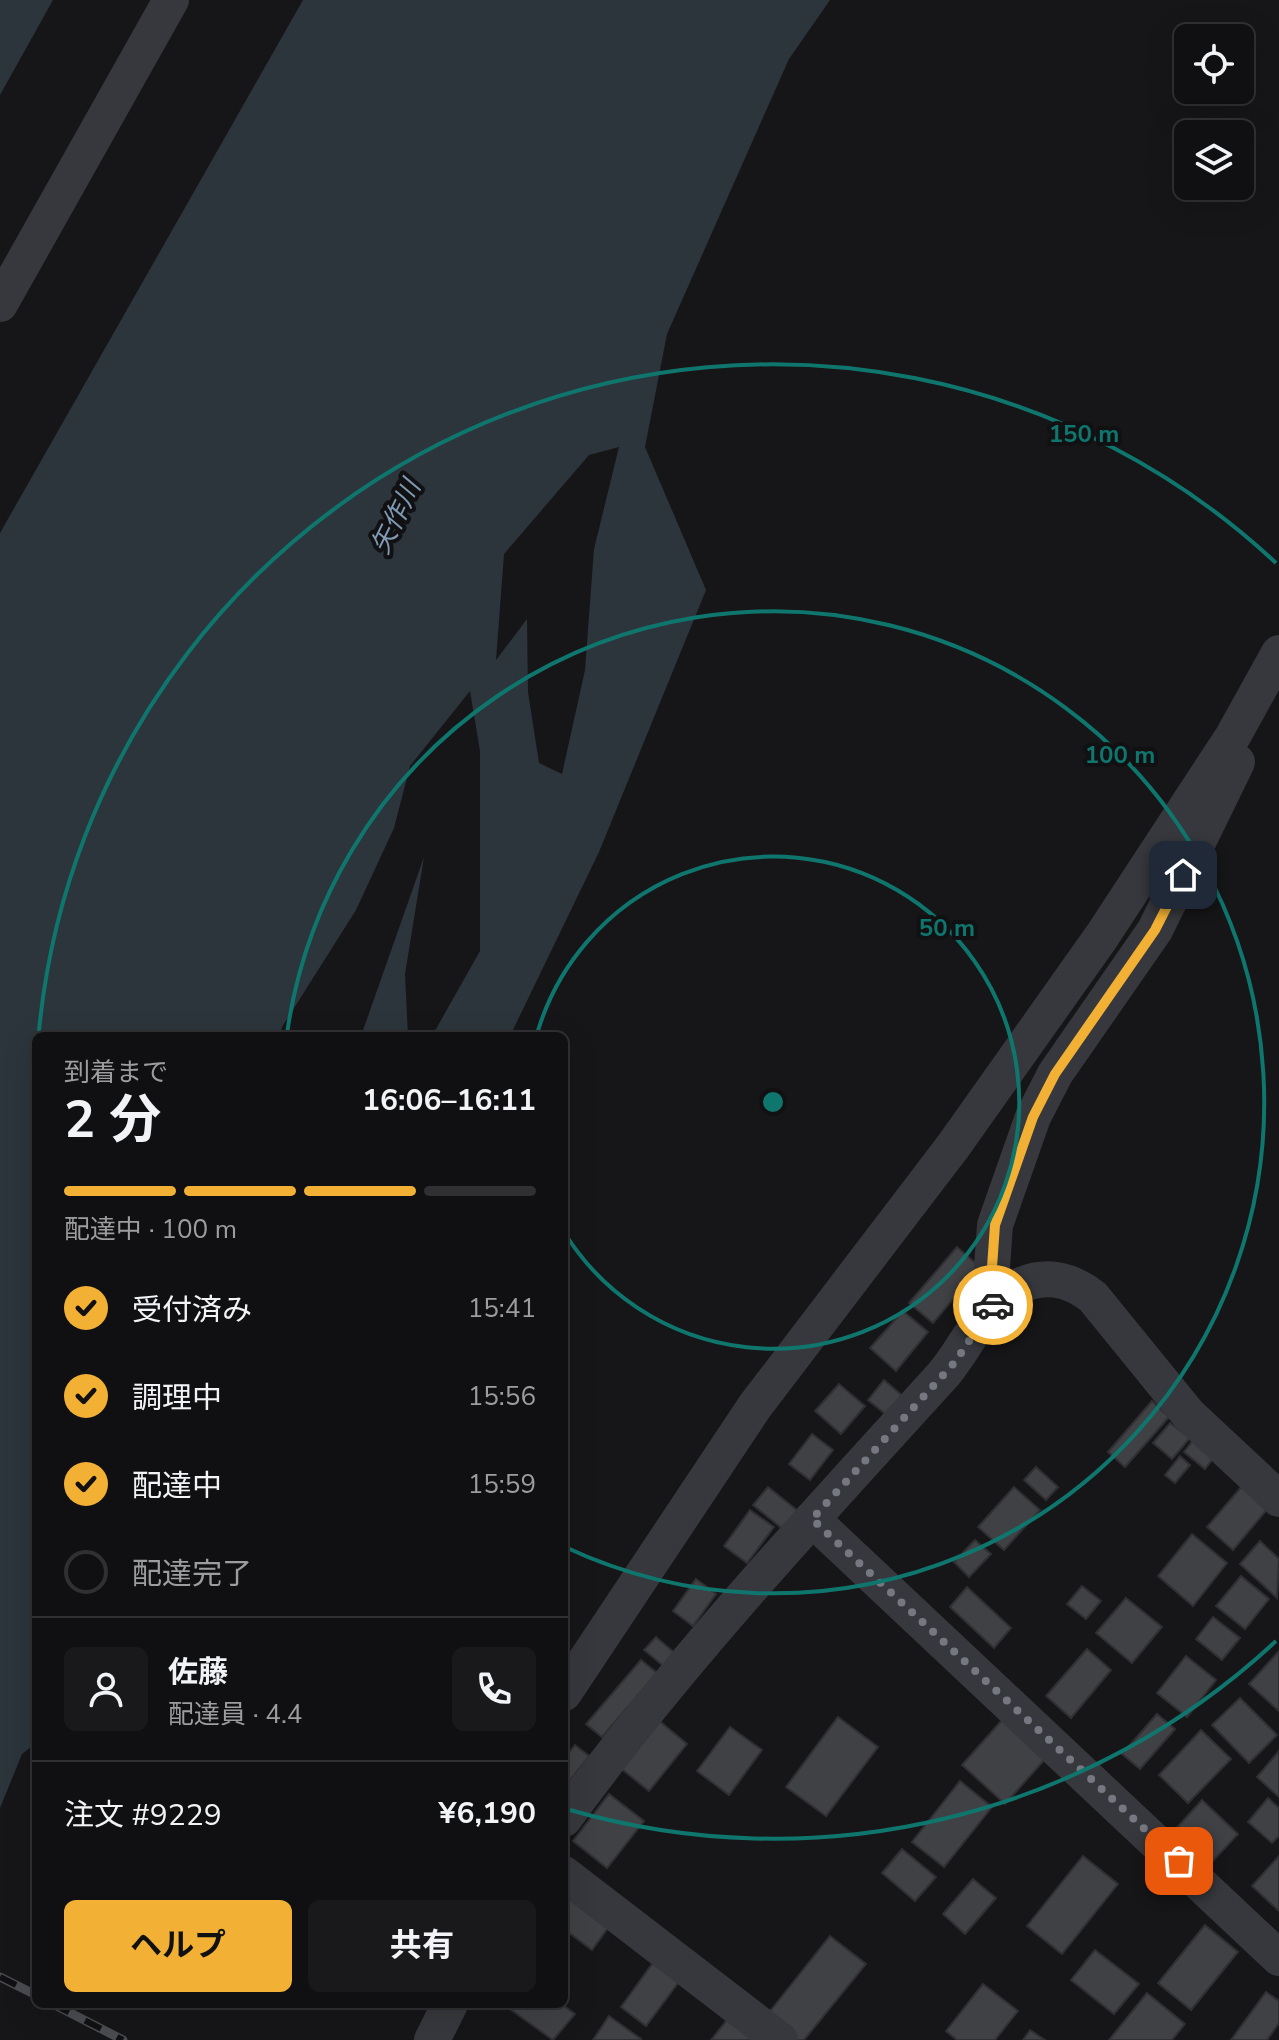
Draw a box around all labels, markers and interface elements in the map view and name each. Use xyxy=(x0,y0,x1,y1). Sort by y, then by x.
map controls xyxy=(1174,24,1254,200)
button: locate xyxy=(1174,24,1254,104)
button: layers xyxy=(1174,120,1254,200)
text: 150 m xyxy=(1049,418,1119,450)
water label: 矢作川 xyxy=(363,472,430,560)
text: 100 m xyxy=(1085,739,1155,771)
pin xyxy=(1149,841,1217,909)
icon: home xyxy=(1161,853,1205,897)
text: 50 m xyxy=(919,912,975,944)
text: 到着まで xyxy=(64,1055,168,1090)
text: 16:06–16:11 xyxy=(362,1080,536,1121)
text: 2 分 xyxy=(64,1084,161,1155)
centre of rings xyxy=(759,1088,787,1116)
text: 配達中 · 100 m xyxy=(64,1212,237,1247)
courier xyxy=(953,1265,1033,1345)
icon: car xyxy=(971,1283,1015,1327)
icon: check xyxy=(64,1286,108,1330)
text: 受付済み xyxy=(132,1290,252,1331)
text: 15:41 xyxy=(468,1291,536,1326)
icon: check xyxy=(64,1374,108,1418)
text: 調理中 xyxy=(132,1378,222,1419)
text: 15:56 xyxy=(468,1379,536,1414)
icon: check xyxy=(64,1462,108,1506)
text: 配達中 xyxy=(132,1466,222,1507)
text: 15:59 xyxy=(468,1467,536,1502)
text: 配達完了 xyxy=(132,1554,252,1595)
button: person xyxy=(64,1647,148,1731)
button: phone xyxy=(452,1647,536,1731)
text: 佐藤 xyxy=(168,1652,228,1693)
text: 配達員 · 4.4 xyxy=(168,1697,302,1732)
text: ¥6,190 xyxy=(439,1793,536,1834)
text: 注文 #9229 xyxy=(64,1795,222,1836)
pin xyxy=(1145,1827,1213,1895)
icon: bag xyxy=(1157,1839,1201,1883)
button: ヘルプ xyxy=(64,1900,292,1992)
button: 共有 xyxy=(308,1900,536,1992)

